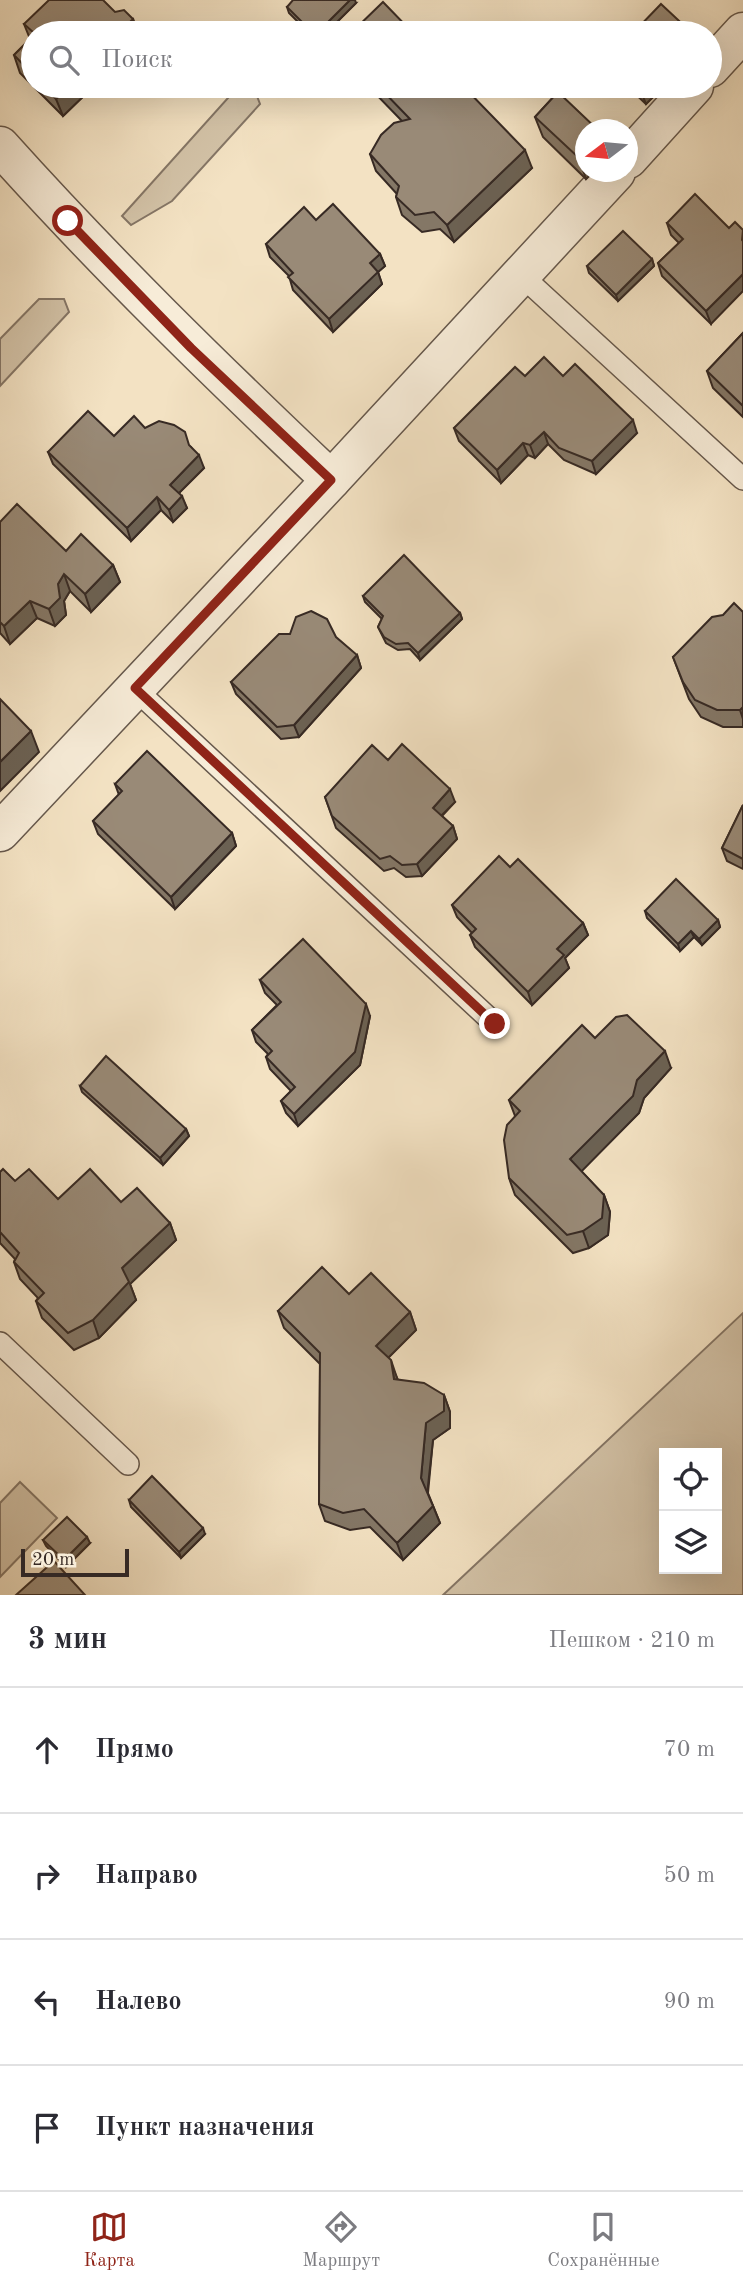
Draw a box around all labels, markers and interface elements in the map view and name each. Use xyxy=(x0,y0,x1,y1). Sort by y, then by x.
search box xyxy=(21,21,722,98)
icon: search xyxy=(45,41,83,79)
text: Поиск xyxy=(101,47,173,73)
north arrow xyxy=(575,119,638,182)
route start xyxy=(52,205,83,236)
route end xyxy=(479,1008,510,1039)
map controls xyxy=(659,1448,722,1574)
button: locate xyxy=(659,1448,722,1511)
button: layers xyxy=(659,1511,722,1574)
scale bar xyxy=(21,1546,130,1578)
text: 20 m xyxy=(32,1551,74,1570)
text: 3 мин xyxy=(28,1625,107,1655)
text: Пешком · 210 m xyxy=(549,1629,715,1652)
icon: ahead xyxy=(28,1731,66,1769)
text: Прямо xyxy=(95,1737,174,1763)
text: 70 m xyxy=(664,1738,715,1761)
icon: right xyxy=(28,1857,66,1895)
text: Направо xyxy=(95,1863,198,1889)
text: 50 m xyxy=(664,1864,715,1887)
icon: left xyxy=(28,1983,66,2021)
text: Налево xyxy=(95,1989,182,2015)
text: 90 m xyxy=(664,1990,715,2013)
icon: arrive xyxy=(28,2109,66,2147)
text: Пункт назначения xyxy=(95,2115,314,2141)
tab: Карта xyxy=(84,2208,135,2273)
tab: Маршрут xyxy=(302,2208,380,2273)
tab: Сохранённые xyxy=(547,2208,659,2273)

